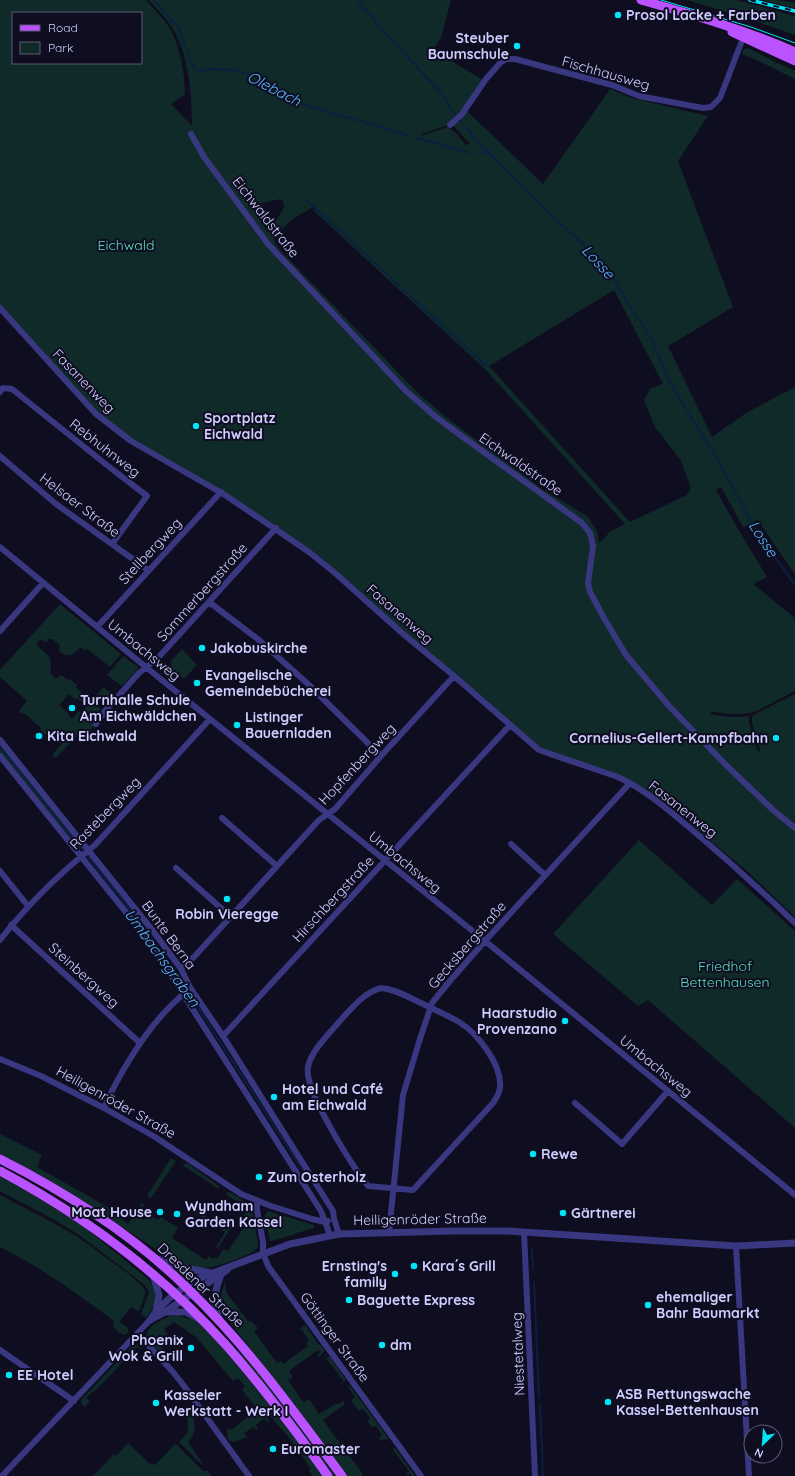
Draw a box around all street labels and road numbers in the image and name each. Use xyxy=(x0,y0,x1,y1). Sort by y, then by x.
street label: Fischhausweg xyxy=(560,52,652,94)
street label: Eichwaldstraße xyxy=(229,173,303,261)
street label: Fasanenweg xyxy=(49,345,119,417)
street label: Rebhuhnweg xyxy=(66,415,144,481)
street label: Eichwaldstraße xyxy=(476,428,566,500)
street label: Helsaer Straße xyxy=(36,469,124,541)
street label: Stellbergweg xyxy=(115,514,185,588)
street label: Sommerbergstraße xyxy=(153,539,251,645)
street label: Fasanenweg xyxy=(363,580,437,648)
street label: Umbachsweg xyxy=(104,615,184,685)
street label: Hopfenbergweg xyxy=(315,719,399,809)
street label: Rastebergweg xyxy=(66,773,144,853)
street label: Fasanenweg xyxy=(645,777,721,841)
street label: Umbachsweg xyxy=(365,827,445,897)
street label: Hirschbergstraße xyxy=(288,852,378,946)
street label: Bunte Berna xyxy=(138,897,200,973)
street label: Gecksbergstraße xyxy=(424,897,510,993)
street label: Steinbergweg xyxy=(45,939,123,1011)
street label: Umbachsweg xyxy=(616,1031,696,1101)
street label: Heiligenröder Straße xyxy=(53,1062,179,1142)
street label: Heiligenröder Straße xyxy=(353,1209,487,1229)
street label: Dresdener Straße xyxy=(154,1239,248,1331)
street label: Göttinger Straße xyxy=(296,1288,374,1386)
street label: Niestetalweg xyxy=(508,1312,528,1396)

